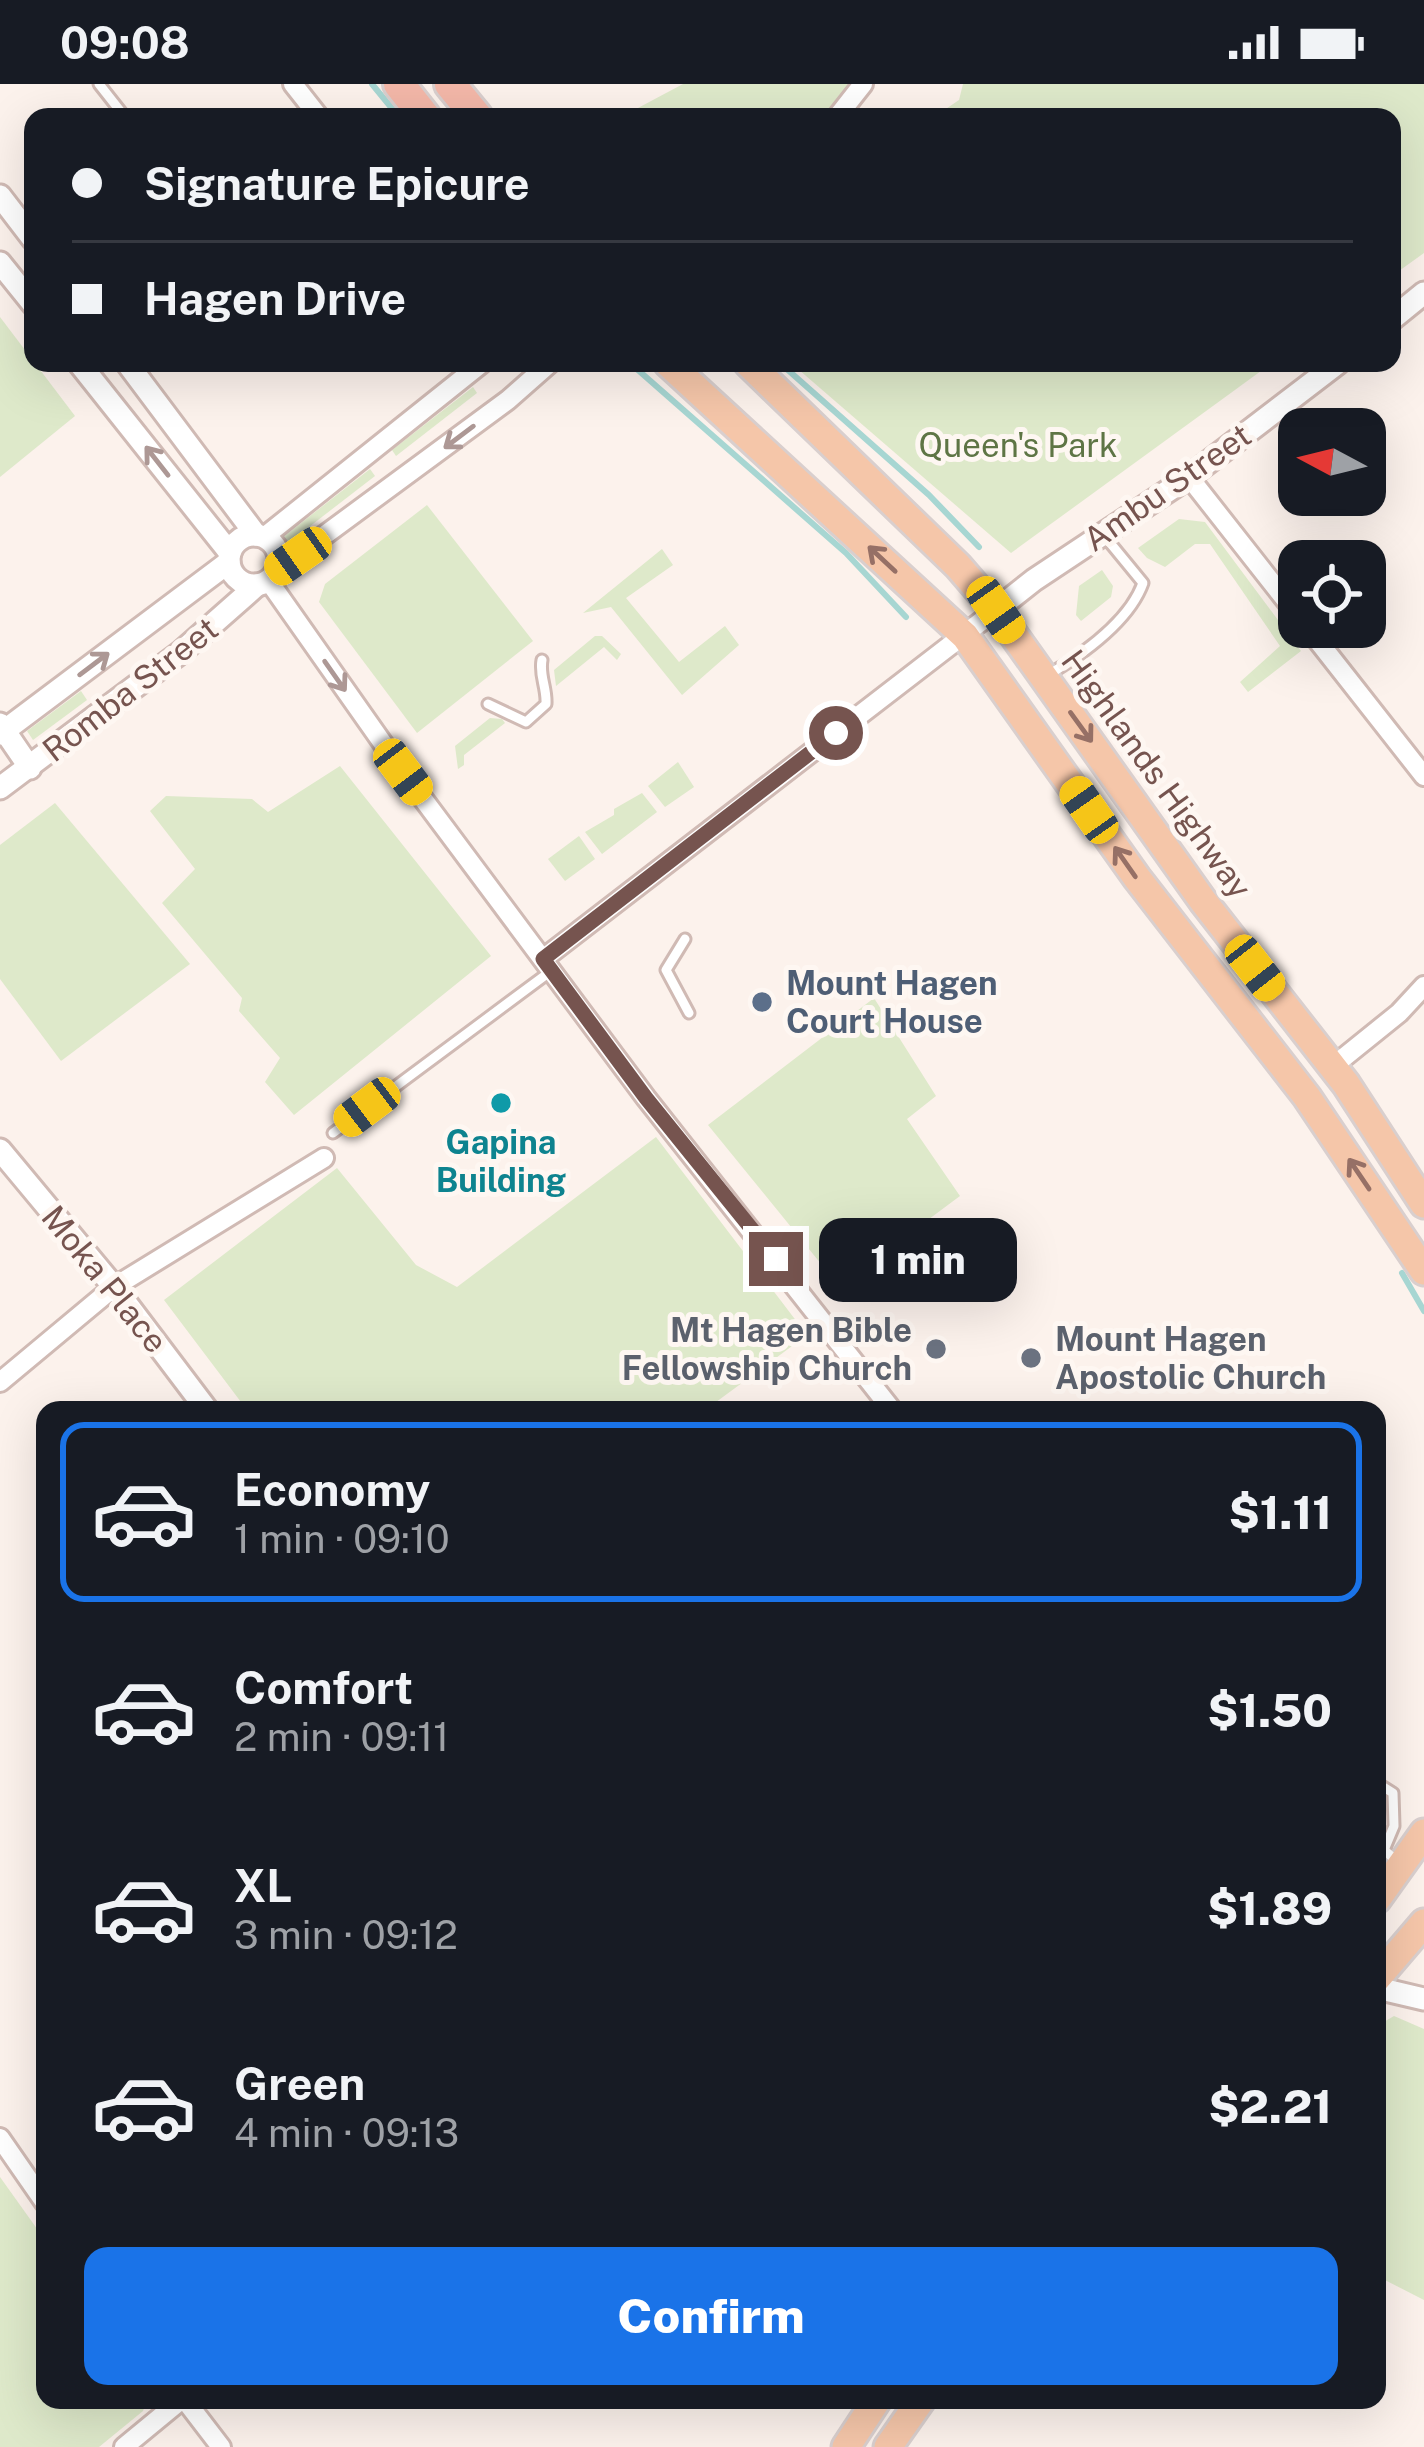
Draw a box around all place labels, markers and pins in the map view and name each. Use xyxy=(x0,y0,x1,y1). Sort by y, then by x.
place label: Mount Hagen Court House xyxy=(786,964,998,1040)
marker: Mount Hagen Court House xyxy=(749,989,775,1015)
marker: Gapina Building xyxy=(488,1090,514,1116)
place label: Gapina Building xyxy=(436,1123,567,1199)
place label: Mt Hagen Bible Fellowship Church xyxy=(622,1311,912,1387)
place label: Mount Hagen Apostolic Church xyxy=(1055,1320,1326,1396)
marker: Mt Hagen Bible Fellowship Church xyxy=(923,1336,949,1362)
marker: Mount Hagen Apostolic Church xyxy=(1018,1345,1044,1371)

